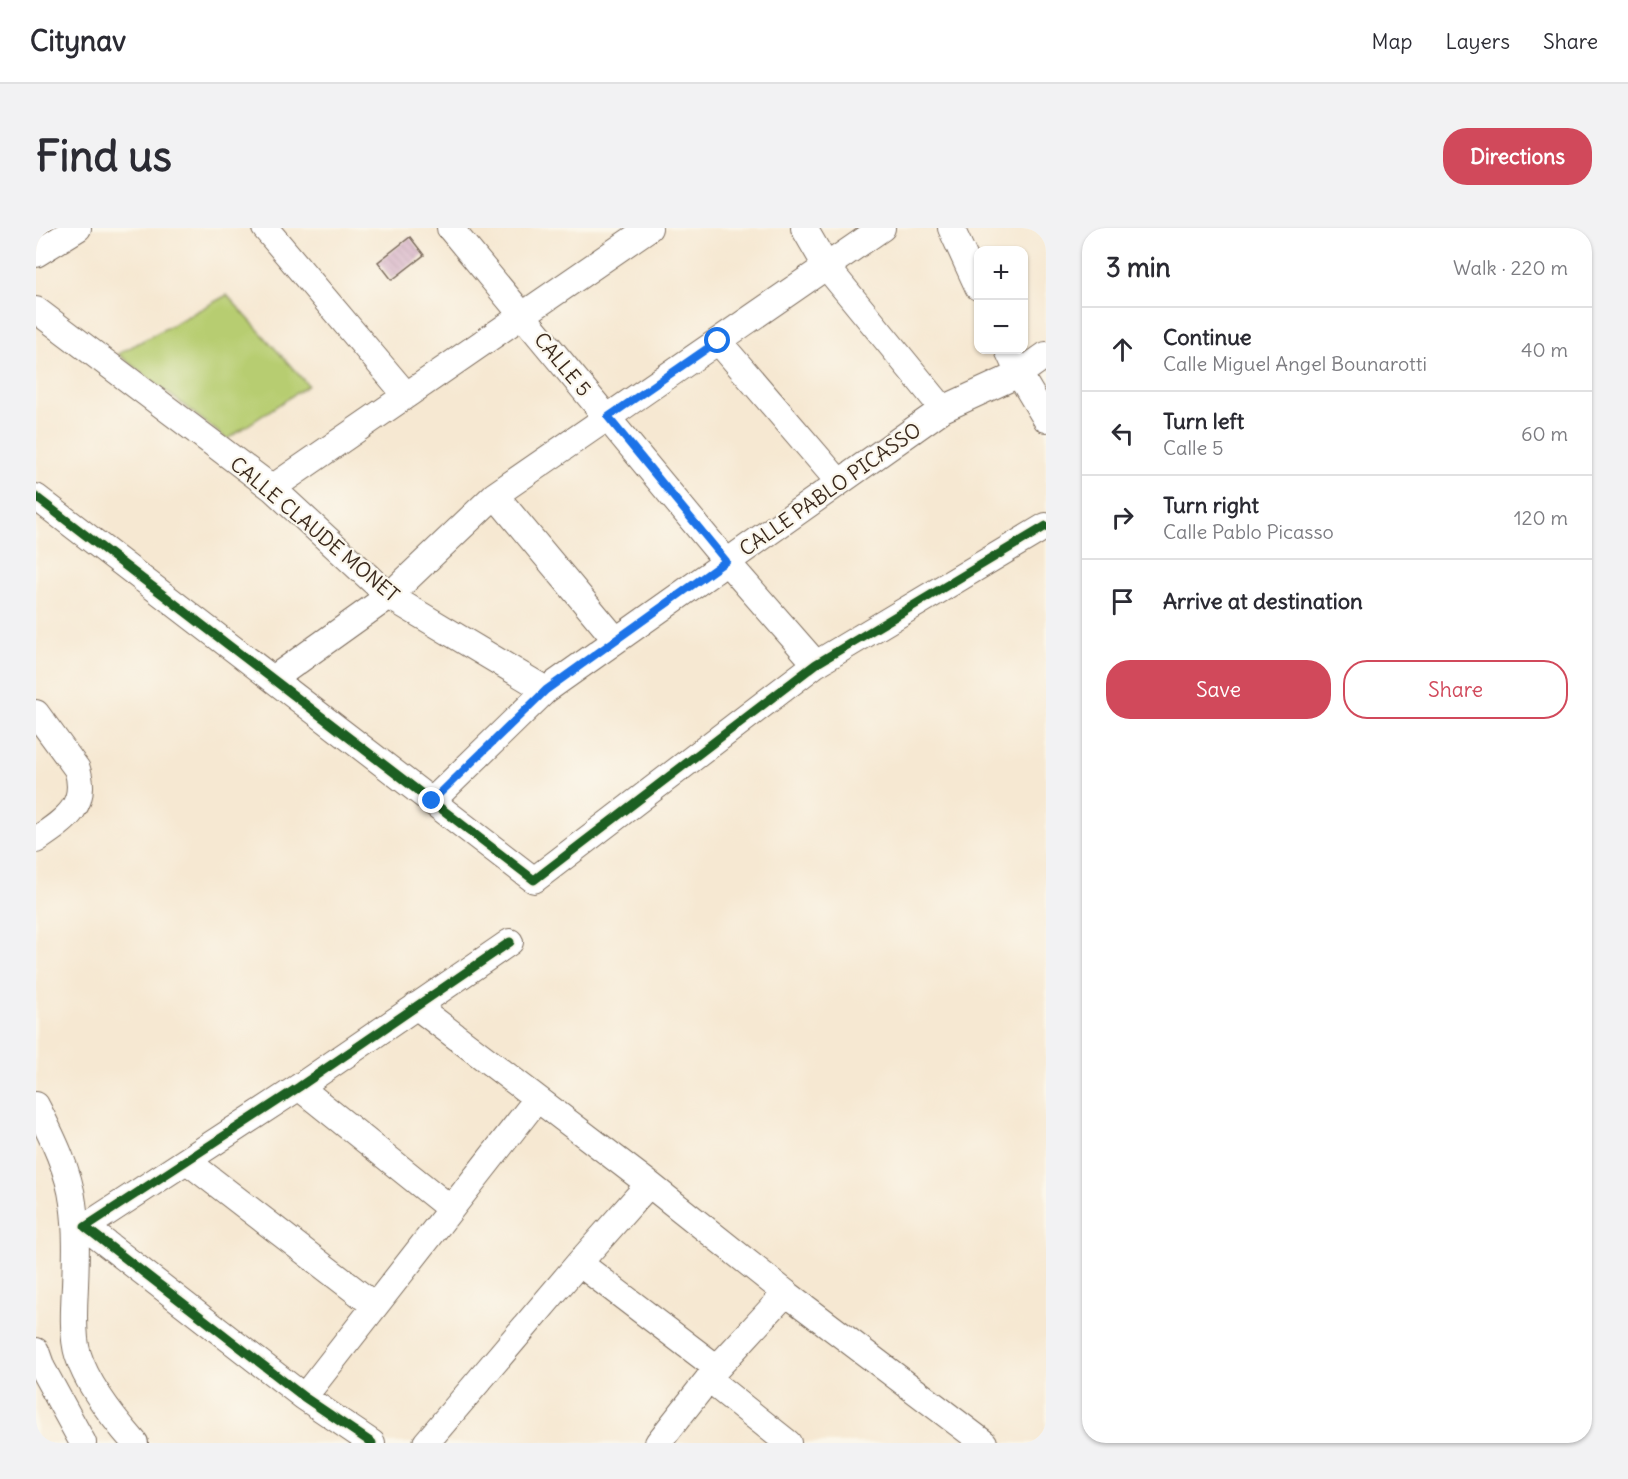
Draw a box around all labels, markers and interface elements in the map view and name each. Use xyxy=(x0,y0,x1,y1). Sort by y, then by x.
text: Citynav xyxy=(30,23,126,59)
text: Map xyxy=(1372,28,1412,55)
text: Layers xyxy=(1445,28,1510,55)
text: Share xyxy=(1543,28,1598,55)
button: Directions xyxy=(1443,128,1592,185)
text: Find us xyxy=(36,130,172,182)
map controls xyxy=(974,246,1028,354)
button: + xyxy=(974,246,1028,300)
text: 3 min xyxy=(1106,251,1171,284)
text: Walk · 220 m xyxy=(1453,255,1568,280)
button: − xyxy=(974,300,1028,354)
text: Continue xyxy=(1163,323,1252,351)
street label: CALLE 5 xyxy=(529,327,597,401)
route start xyxy=(704,327,730,353)
icon: ahead xyxy=(1106,333,1139,366)
text: 40 m xyxy=(1521,337,1568,362)
text: Calle Miguel Angel Bounarotti xyxy=(1163,351,1427,376)
text: Turn left xyxy=(1163,407,1244,435)
street label: CALLE PABLO PICASSO xyxy=(734,417,926,561)
icon: left xyxy=(1106,417,1139,450)
text: 60 m xyxy=(1521,421,1568,446)
text: Calle 5 xyxy=(1163,435,1223,460)
street label: CALLE CLAUDE MONET xyxy=(225,451,405,607)
text: Turn right xyxy=(1163,491,1259,519)
icon: right xyxy=(1106,501,1139,534)
text: 120 m xyxy=(1514,505,1568,530)
text: Calle Pablo Picasso xyxy=(1163,519,1334,544)
icon: arrive xyxy=(1106,585,1139,618)
text: Arrive at destination xyxy=(1163,587,1363,615)
button: Save xyxy=(1106,660,1331,719)
button: Share xyxy=(1343,660,1568,719)
route end xyxy=(418,787,444,813)

